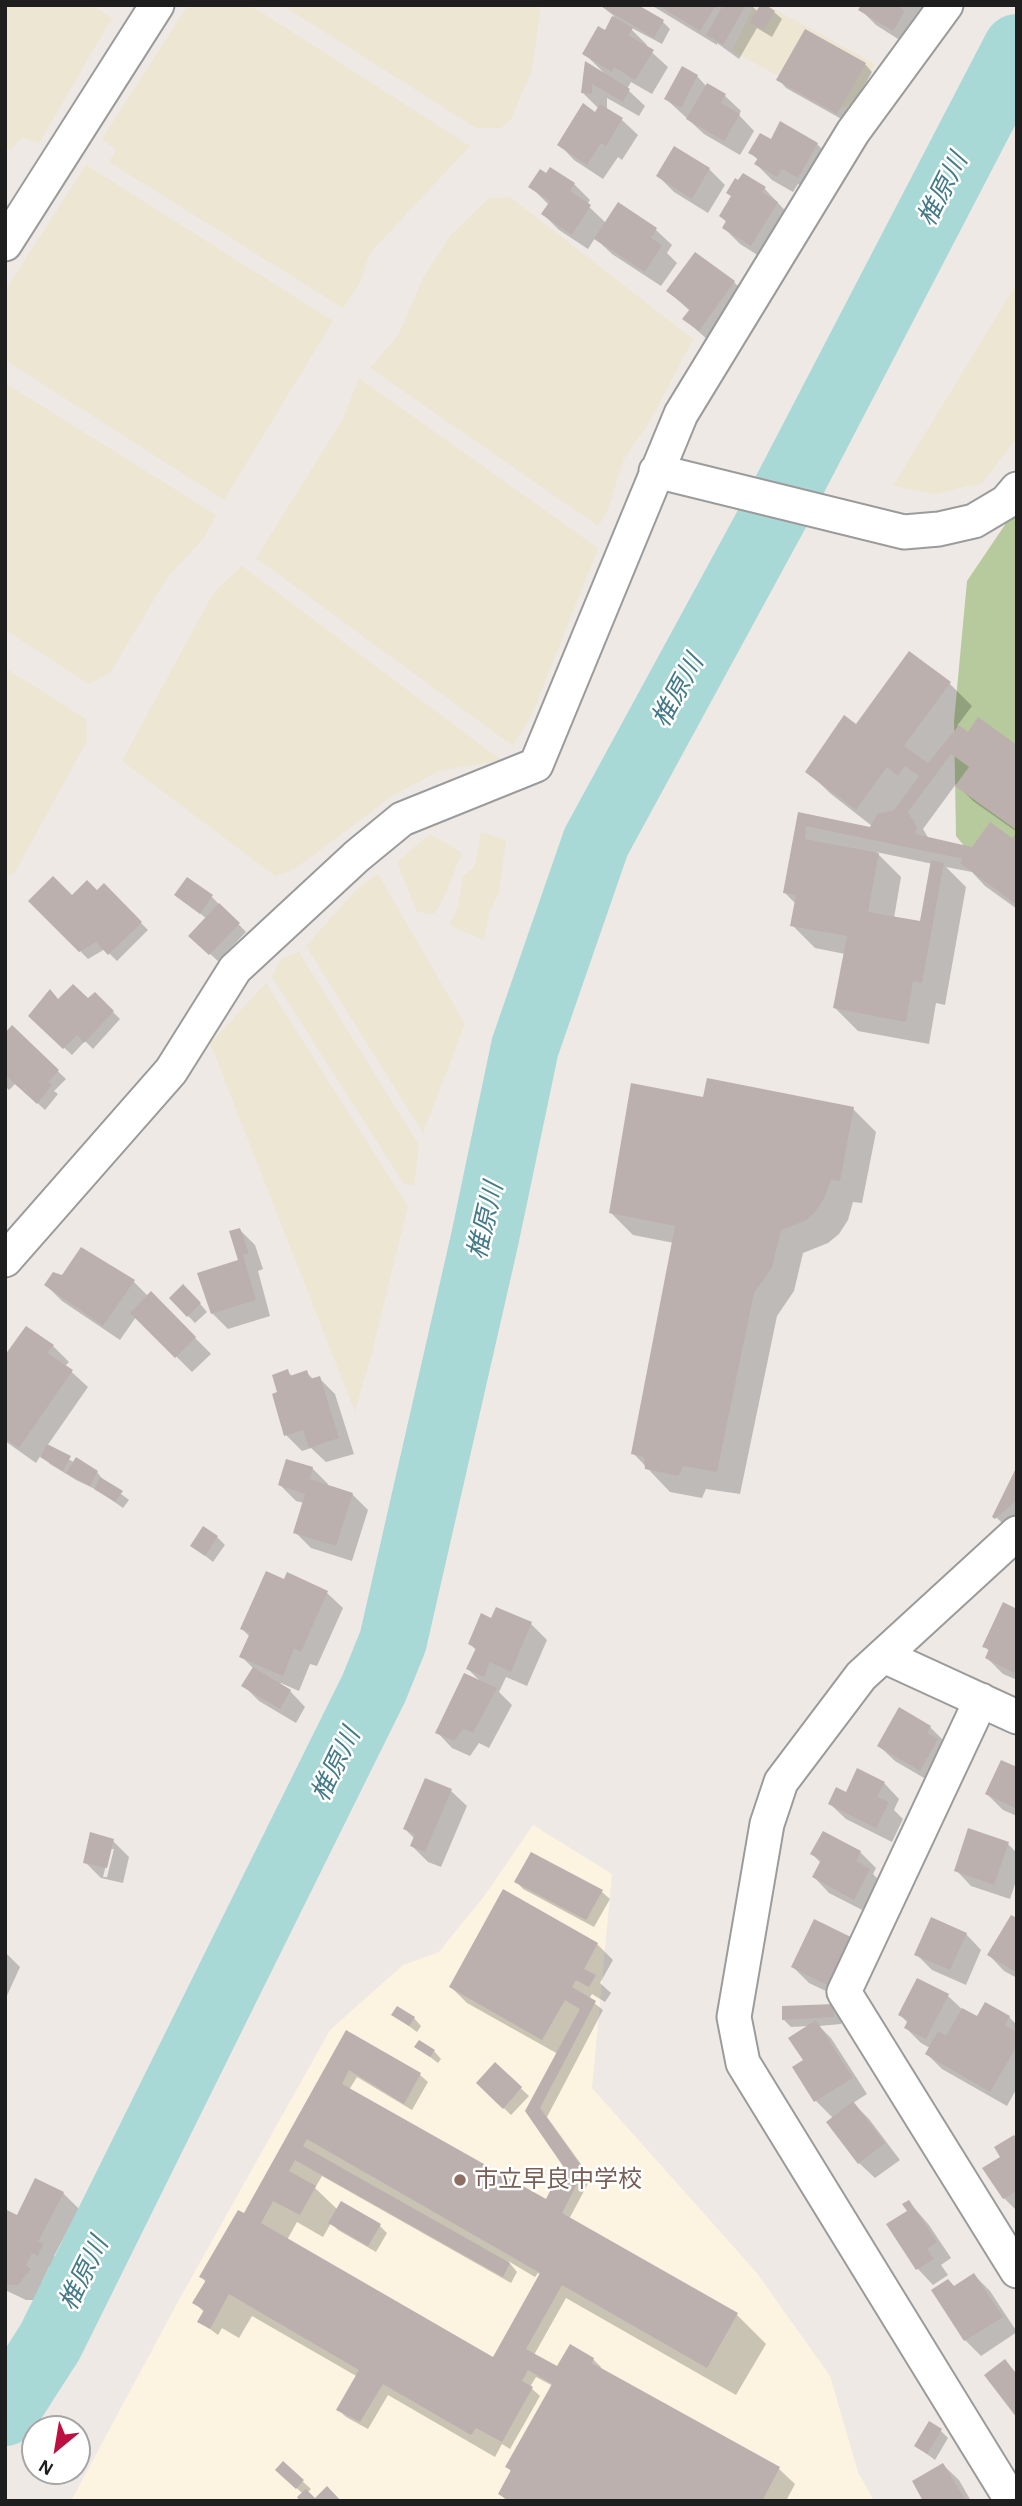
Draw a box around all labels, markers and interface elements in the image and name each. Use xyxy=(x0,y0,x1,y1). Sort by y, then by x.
water label: 椎原川 xyxy=(911,148,975,232)
water label: 椎原川 xyxy=(645,649,711,733)
water label: 椎原川 xyxy=(462,1179,510,1263)
water label: 椎原川 xyxy=(305,1723,367,1807)
place label: 市立早良中学校 xyxy=(474,2166,642,2194)
marker: 市立早良中学校 xyxy=(452,2172,468,2188)
water label: 椎原川 xyxy=(53,2232,115,2316)
north arrow xyxy=(21,2415,91,2485)
text: N xyxy=(36,2455,57,2478)

